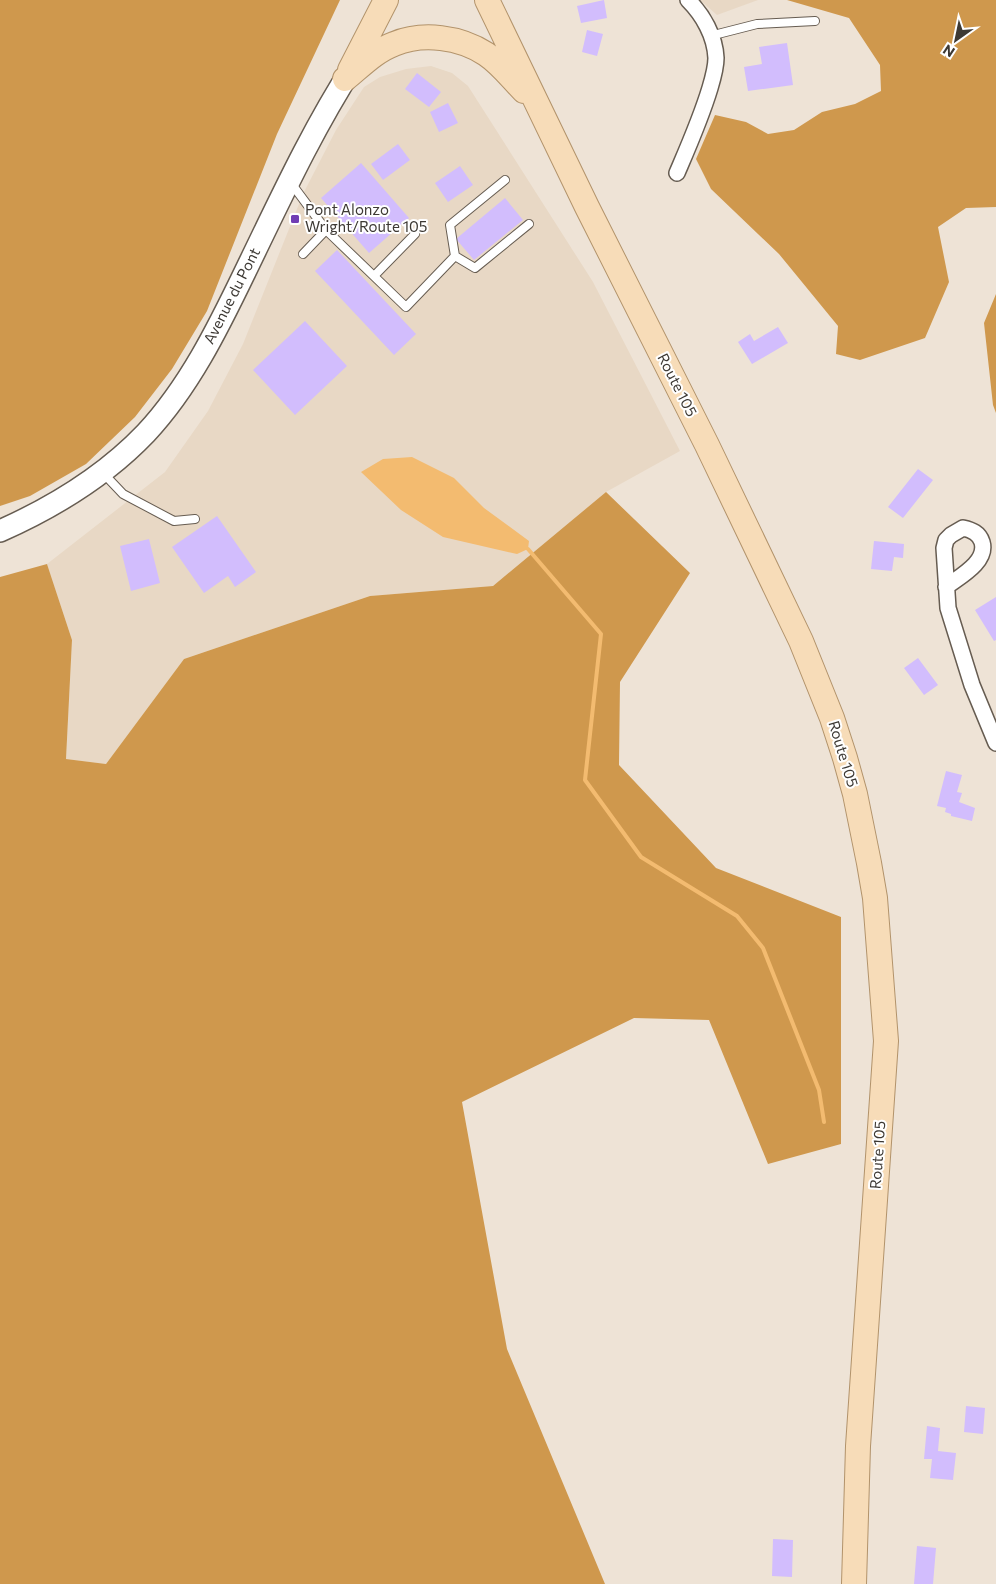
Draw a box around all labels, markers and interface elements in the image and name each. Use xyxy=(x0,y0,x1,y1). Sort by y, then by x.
north arrow xyxy=(931,15,981,65)
text: N xyxy=(940,41,958,61)
place label: Pont Alonzo Wright/Route 105 xyxy=(305,200,428,235)
marker: Pont Alonzo Wright/Route 105 xyxy=(289,213,301,225)
street label: Avenue du Pont xyxy=(199,244,263,347)
street label: Route 105 xyxy=(654,350,701,419)
street label: Route 105 xyxy=(825,718,863,789)
street label: Route 105 xyxy=(866,1120,888,1190)

